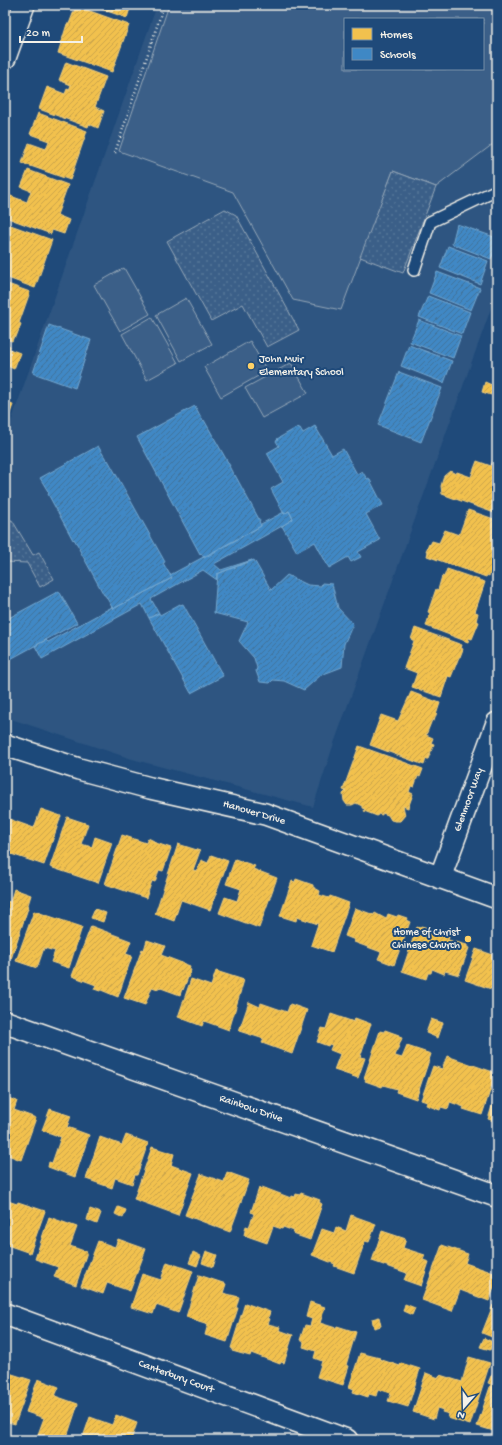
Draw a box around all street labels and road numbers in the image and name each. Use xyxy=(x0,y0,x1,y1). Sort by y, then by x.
street label: Glenmoor Way xyxy=(452,766,486,833)
street label: Hanover Drive xyxy=(221,798,287,828)
street label: Rainbow Drive xyxy=(218,1093,285,1126)
street label: Canterbury Court xyxy=(137,1358,217,1397)

